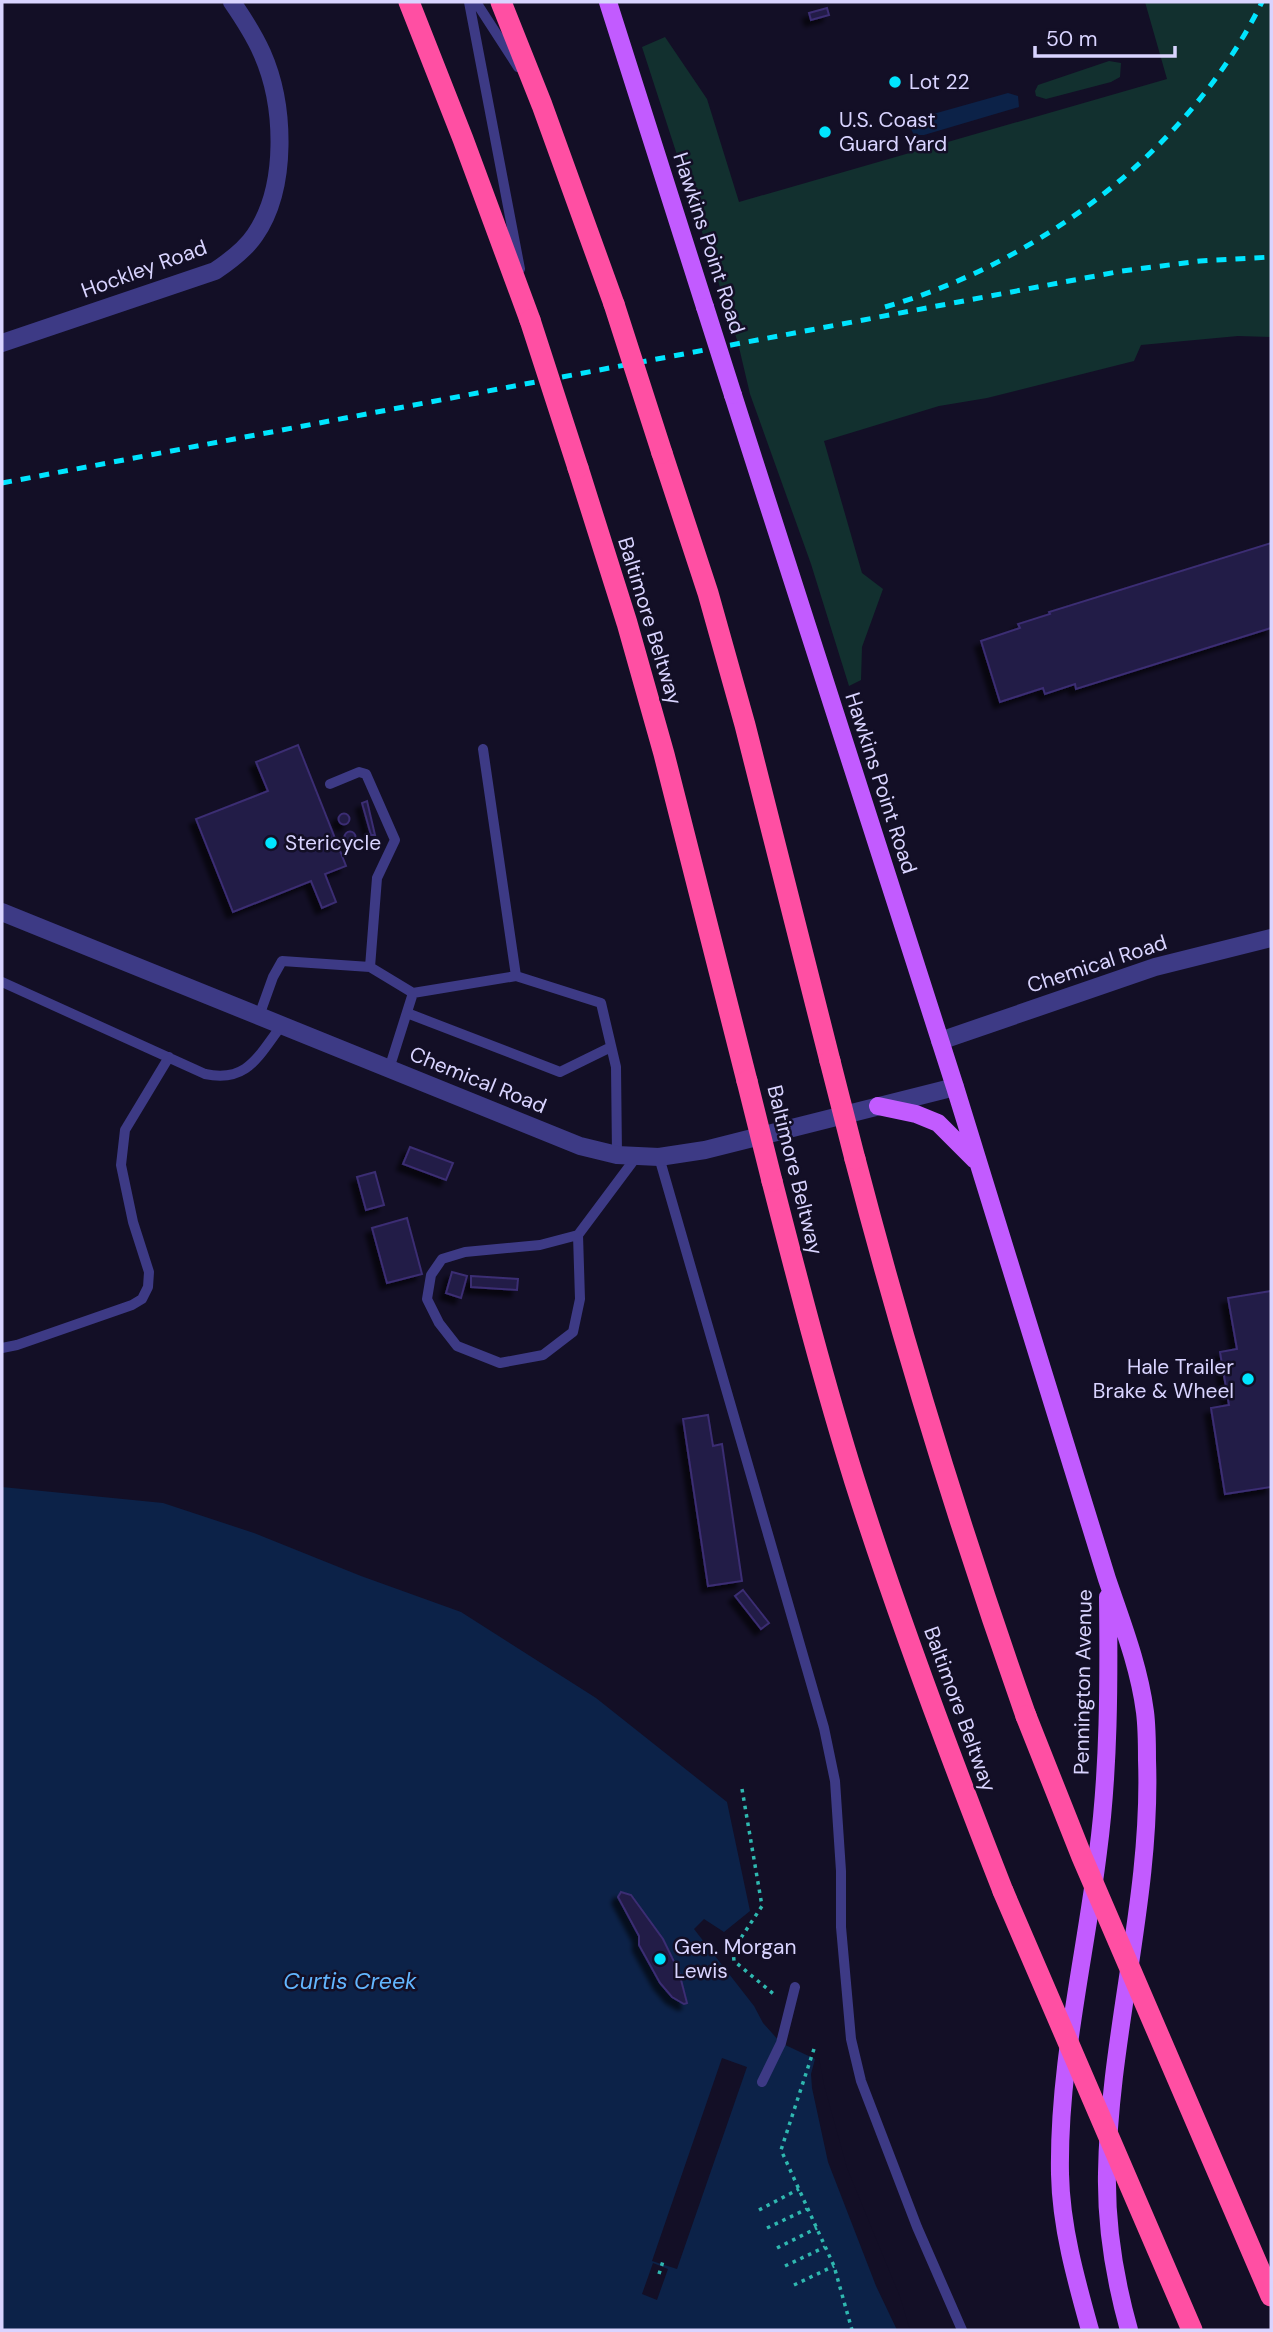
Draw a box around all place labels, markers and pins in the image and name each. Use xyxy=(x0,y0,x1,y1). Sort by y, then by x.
place label: Lot 22 xyxy=(909,68,970,96)
marker: Lot 22 xyxy=(887,74,903,90)
place label: U.S. Coast Guard Yard xyxy=(839,106,947,158)
marker: U.S. Coast Guard Yard xyxy=(817,124,833,140)
place label: Stericycle xyxy=(285,829,381,857)
marker: Stericycle xyxy=(263,835,279,851)
place label: Hale Trailer Brake & Wheel xyxy=(1093,1353,1234,1405)
marker: Hale Trailer Brake & Wheel xyxy=(1240,1371,1256,1387)
place label: Gen. Morgan Lewis xyxy=(674,1933,796,1985)
marker: Gen. Morgan Lewis xyxy=(652,1951,668,1967)

